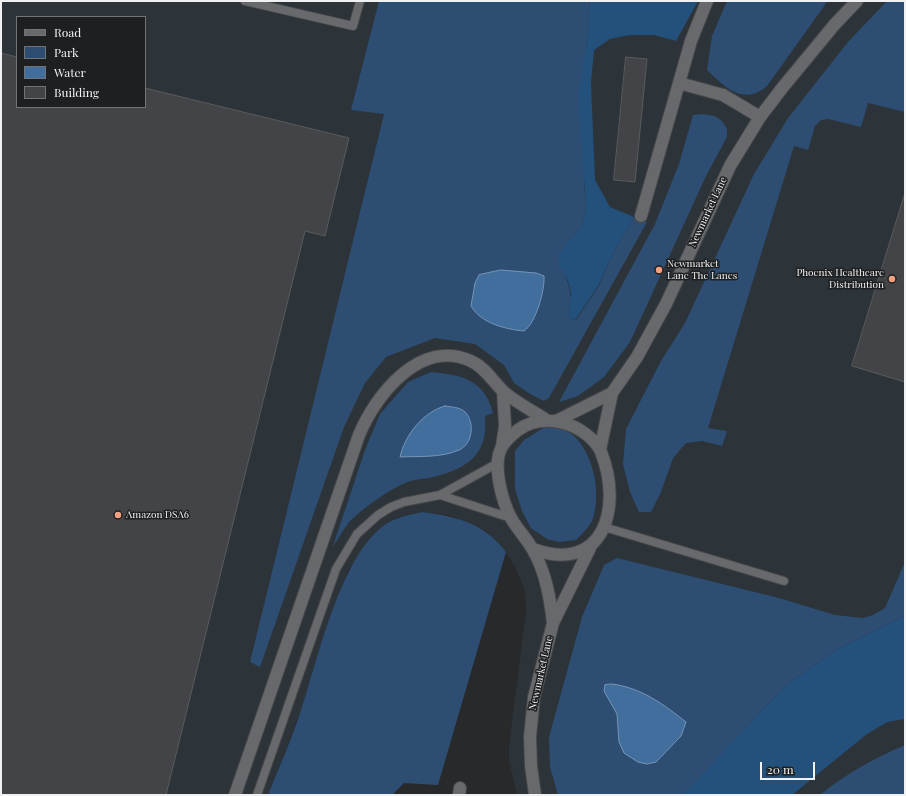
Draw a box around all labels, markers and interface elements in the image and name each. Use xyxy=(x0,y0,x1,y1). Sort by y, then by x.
legend xyxy=(16,16,146,108)
text: Road xyxy=(54,24,81,40)
text: Park xyxy=(54,44,79,60)
text: Water xyxy=(54,64,86,80)
text: Building xyxy=(54,84,99,100)
street label: Newmarket Lane xyxy=(687,175,729,249)
place label: Newmarket Lane The Lanes xyxy=(667,258,737,282)
marker: Newmarket Lane The Lanes xyxy=(654,265,664,275)
place label: Phoenix Healthcare Distribution xyxy=(796,267,884,290)
marker: Phoenix Healthcare Distribution xyxy=(887,274,897,284)
place label: Amazon DSA6 xyxy=(126,509,189,521)
marker: Amazon DSA6 xyxy=(113,510,123,520)
street label: Newmarket Lane xyxy=(527,635,555,711)
scale bar xyxy=(762,754,817,780)
text: 20 m xyxy=(767,761,794,777)

